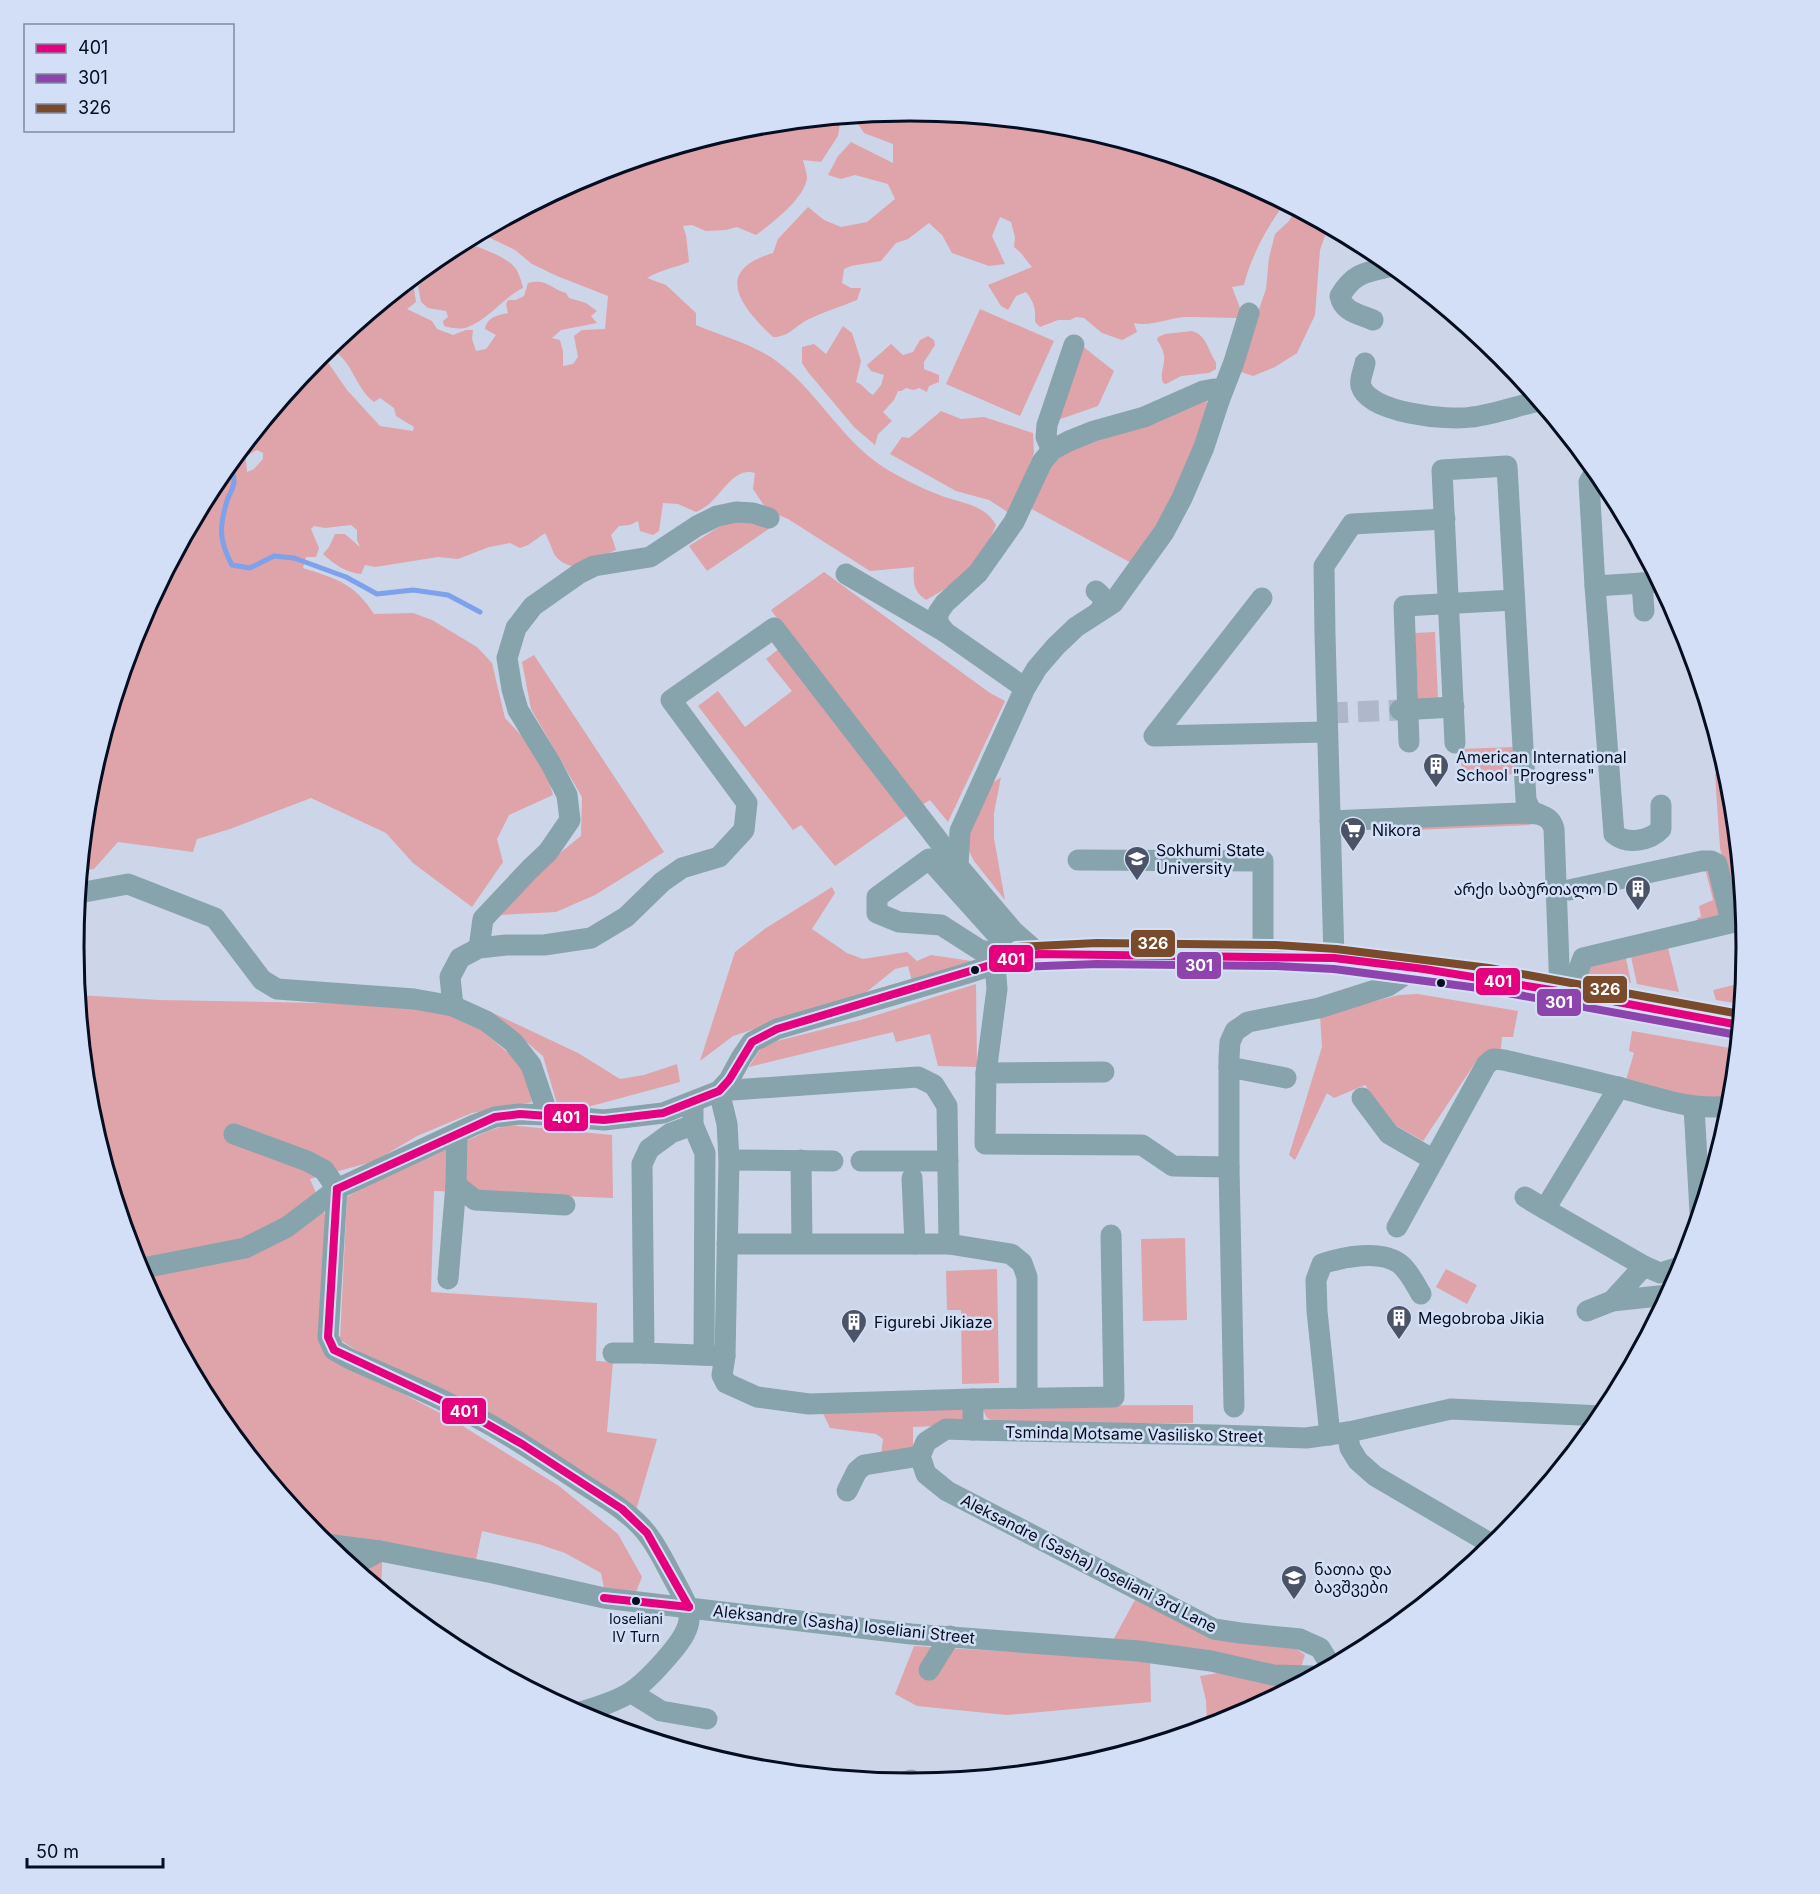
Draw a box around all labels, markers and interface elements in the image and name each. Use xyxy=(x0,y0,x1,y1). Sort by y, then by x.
legend xyxy=(24,24,234,132)
text: 401 xyxy=(78,37,108,58)
text: 301 xyxy=(78,67,108,88)
text: 326 xyxy=(78,97,111,118)
place label: American International School "Progress" xyxy=(1456,747,1627,785)
building icon: American International School "Progress" xyxy=(1421,751,1451,789)
supermarket icon: Nikora xyxy=(1338,815,1368,853)
place label: Nikora xyxy=(1372,820,1421,840)
place label: Sokhumi State University xyxy=(1156,840,1265,878)
school or university icon: Sokhumi State University xyxy=(1122,844,1152,882)
building icon: არქი საბურთალო D xyxy=(1623,874,1653,912)
place label: არქი საბურთალო D xyxy=(1454,879,1618,900)
line badge: 326 xyxy=(1130,929,1176,958)
text: 326 xyxy=(1138,933,1168,953)
line badge: 401 xyxy=(988,944,1034,973)
text: 401 xyxy=(997,949,1025,969)
line badge: 301 xyxy=(1176,951,1222,980)
text: 301 xyxy=(1185,955,1213,975)
unlabelled marker xyxy=(969,964,981,976)
line badge: 401 xyxy=(1475,967,1521,996)
text: 401 xyxy=(1484,971,1512,991)
line badge: 326 xyxy=(1582,975,1628,1004)
unlabelled marker xyxy=(1435,977,1447,989)
text: 326 xyxy=(1590,979,1620,999)
line badge: 301 xyxy=(1536,988,1582,1017)
text: 301 xyxy=(1545,992,1573,1012)
line badge: 401 xyxy=(543,1103,589,1132)
text: 401 xyxy=(552,1107,580,1127)
building icon: Megobroba Jikia xyxy=(1384,1303,1414,1341)
building icon: Figurebi Jikiaze xyxy=(839,1307,869,1345)
place label: Megobroba Jikia xyxy=(1418,1308,1544,1328)
place label: Figurebi Jikiaze xyxy=(874,1312,992,1332)
line badge: 401 xyxy=(441,1397,487,1425)
text: 401 xyxy=(450,1401,478,1421)
street label: Tsminda Motsame Vasilisko Street xyxy=(1005,1422,1263,1446)
street label: Aleksandre (Sasha) Ioseliani 3rd Lane xyxy=(958,1489,1220,1637)
place label: ნათია და ბავშვები xyxy=(1314,1559,1392,1597)
school or university icon: ნათია და ბავშვები xyxy=(1279,1563,1309,1601)
marker: Ioseliani IV Turn xyxy=(630,1595,642,1607)
street label: Aleksandre (Sasha) Ioseliani Street xyxy=(712,1600,976,1648)
place label: Ioseliani IV Turn xyxy=(609,1610,663,1645)
scale bar xyxy=(27,1831,164,1869)
text: 50 m xyxy=(36,1841,79,1862)

